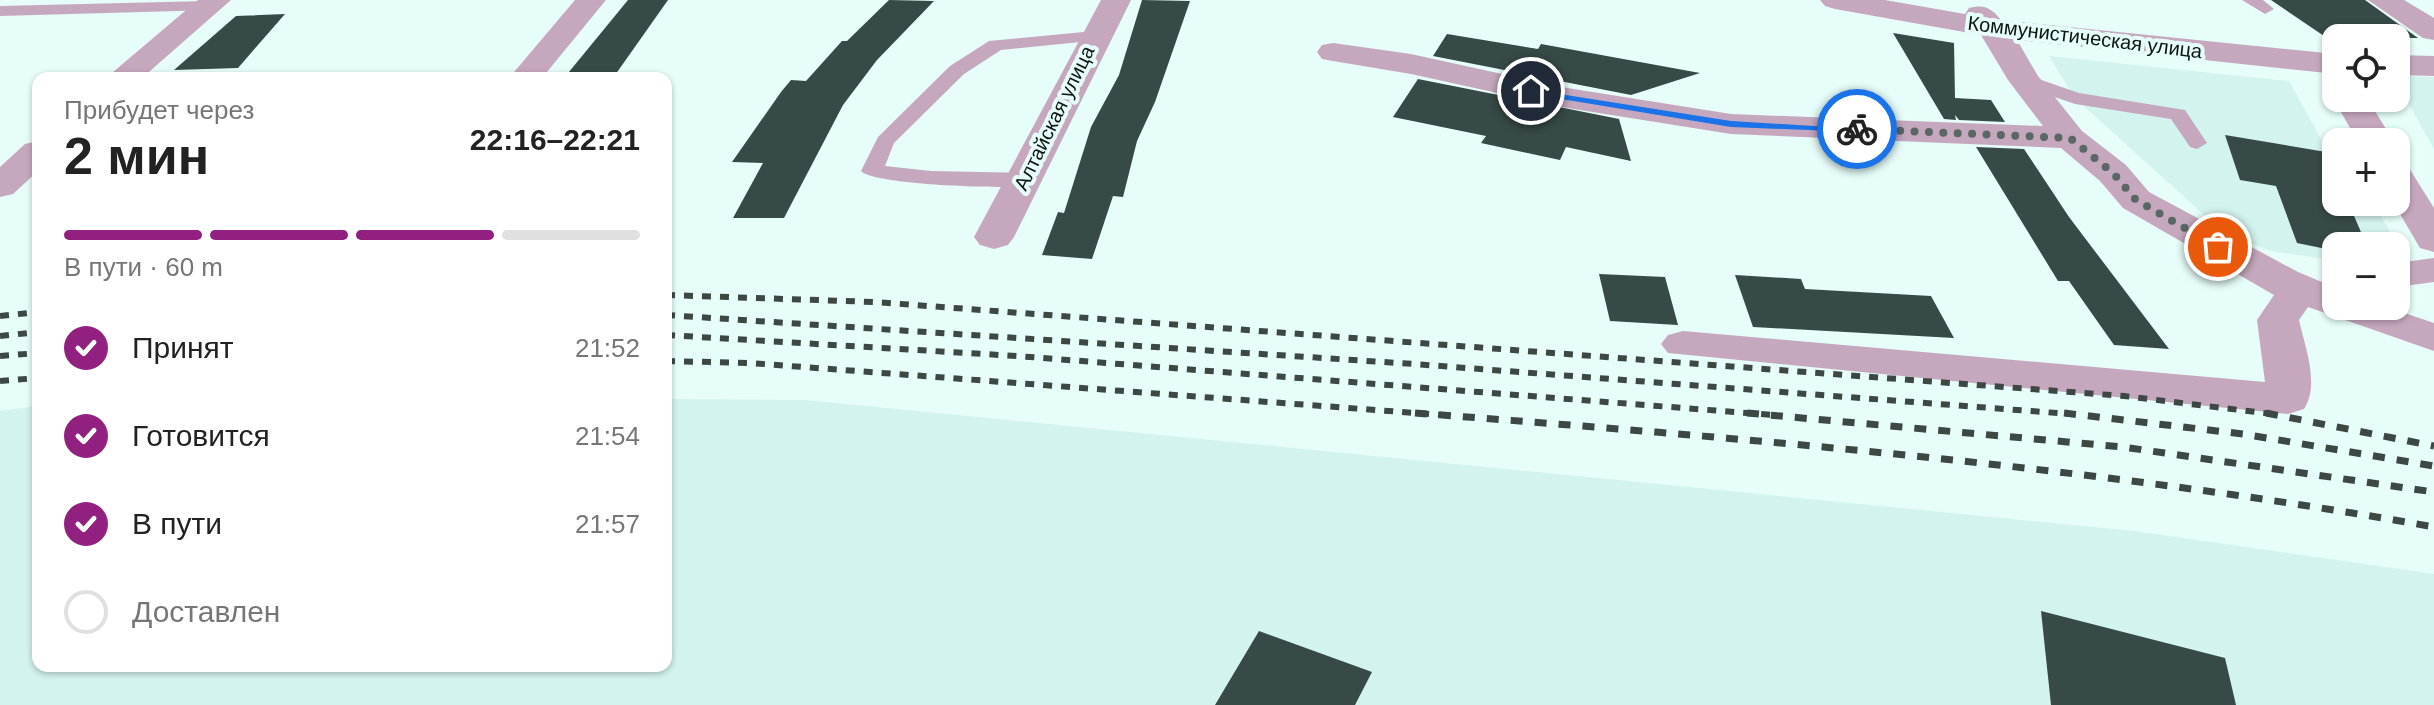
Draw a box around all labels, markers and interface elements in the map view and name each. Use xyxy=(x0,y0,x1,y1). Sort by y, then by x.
street label: Коммунистическая улица xyxy=(1966,12,2204,62)
map controls xyxy=(2322,24,2410,320)
button: locate xyxy=(2322,24,2410,112)
street label: Алтайская улица xyxy=(1009,41,1099,194)
pin xyxy=(1497,57,1565,125)
icon: home xyxy=(1509,69,1553,113)
courier xyxy=(1817,89,1897,169)
text: Прибудет через xyxy=(64,95,254,125)
icon: bike xyxy=(1835,107,1879,151)
text: 22:16–22:21 xyxy=(470,123,640,156)
text: 2 мин xyxy=(64,127,209,185)
button: + xyxy=(2322,128,2410,216)
pin xyxy=(2184,213,2252,281)
icon: bag xyxy=(2196,225,2240,269)
button: − xyxy=(2322,232,2410,320)
text: В пути · 60 m xyxy=(64,252,223,282)
icon: check xyxy=(64,326,108,370)
text: Принят xyxy=(132,331,234,364)
text: 21:52 xyxy=(575,333,640,363)
icon: check xyxy=(64,414,108,458)
text: Готовится xyxy=(132,419,270,452)
text: 21:54 xyxy=(575,421,640,451)
icon: check xyxy=(64,502,108,546)
text: В пути xyxy=(132,507,222,540)
text: 21:57 xyxy=(575,509,640,539)
text: Доставлен xyxy=(132,595,280,628)

